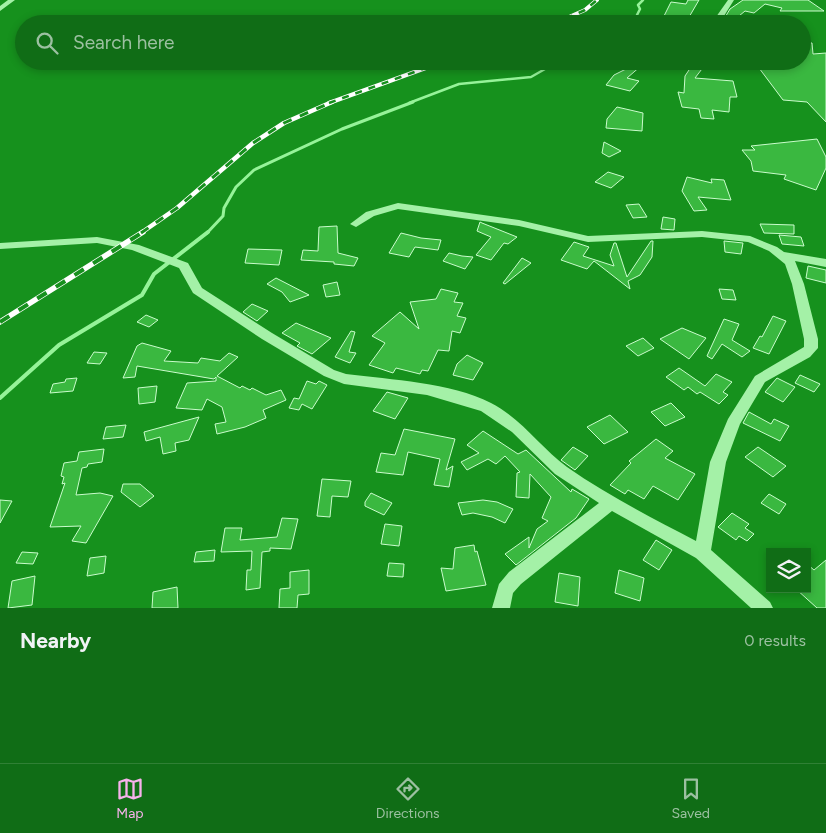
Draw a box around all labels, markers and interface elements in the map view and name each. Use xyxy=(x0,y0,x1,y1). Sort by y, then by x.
search box xyxy=(15,15,811,70)
icon: search xyxy=(33,29,61,57)
text: Search here xyxy=(73,31,175,54)
map controls xyxy=(766,548,811,593)
button: layers xyxy=(766,548,811,593)
text: Nearby xyxy=(20,628,91,653)
text: 0 results xyxy=(744,631,806,650)
tab: Map xyxy=(116,775,144,822)
tab: Directions xyxy=(376,775,440,822)
tab: Saved xyxy=(671,775,710,822)

